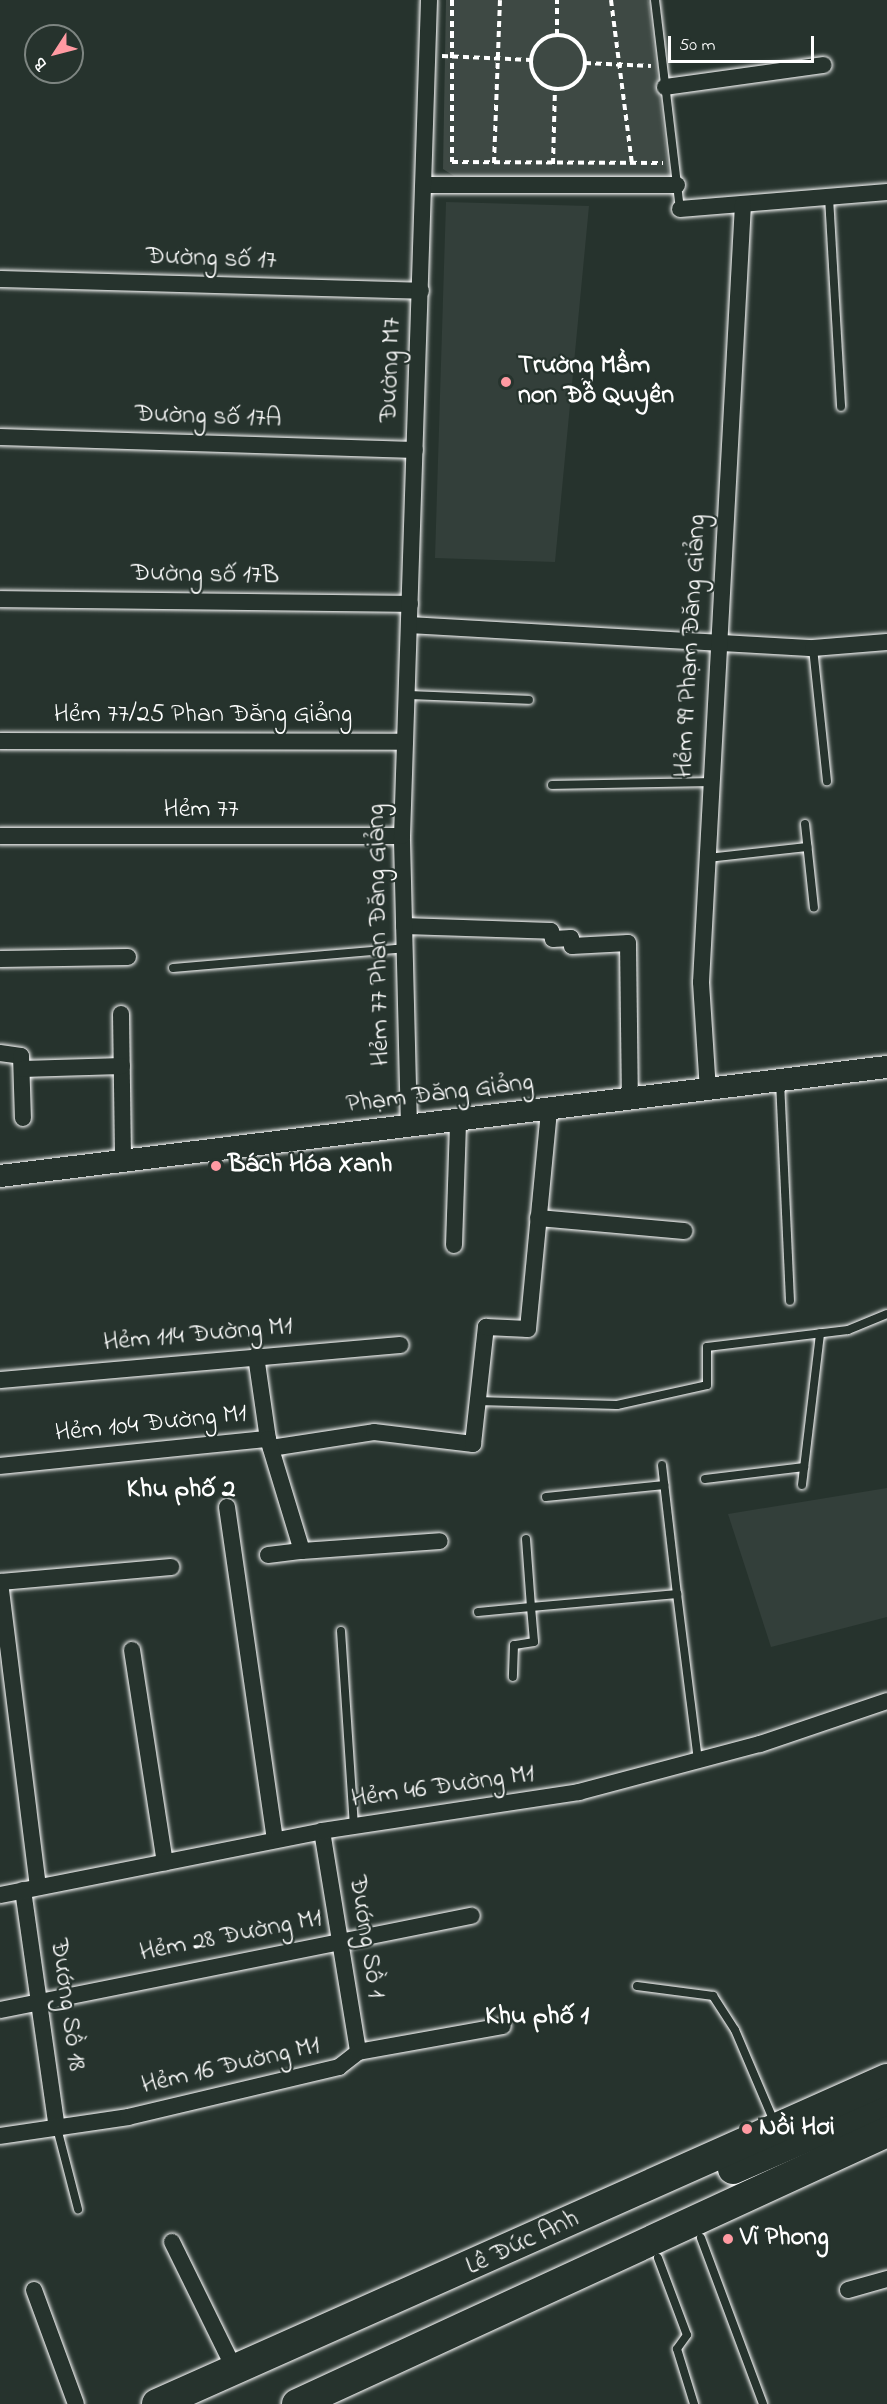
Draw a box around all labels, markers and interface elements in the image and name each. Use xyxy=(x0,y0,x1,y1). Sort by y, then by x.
north arrow xyxy=(24,24,84,84)
scale bar xyxy=(671,24,816,62)
text: 50 m xyxy=(679,33,716,59)
text: B xyxy=(28,52,54,75)
street label: Đường số 17 xyxy=(145,242,277,278)
street label: Đường M7 xyxy=(375,317,409,423)
place label: Trường Mầm non Đỗ Quyên xyxy=(518,351,674,412)
marker: Trường Mầm non Đỗ Quyên xyxy=(499,375,513,389)
street label: Đường số 17A xyxy=(134,400,282,436)
street label: Hẻm 99 Phạm Đăng Giảng xyxy=(670,513,714,779)
street label: Đường số 17B xyxy=(131,559,279,593)
street label: Hẻm 77/25 Phan Đăng Giảng xyxy=(54,700,352,732)
street label: Hẻm 77 xyxy=(164,795,238,827)
street label: Hẻm 77 Phan Đăng Giảng xyxy=(362,804,398,1066)
street label: Phạm Đăng Giảng xyxy=(345,1068,535,1122)
place label: Bách Hóa Xanh xyxy=(228,1150,392,1182)
marker: Bách Hóa Xanh xyxy=(209,1159,223,1173)
street label: Hẻm 114 Đường M1 xyxy=(102,1312,294,1360)
street label: Hẻm 104 Đường M1 xyxy=(54,1399,248,1451)
district label: Khu phố 2 xyxy=(127,1474,235,1506)
street label: Hẻm 46 Đường M1 xyxy=(349,1760,537,1816)
street label: Đướng Sồ 1 xyxy=(340,1874,390,2000)
street label: Hẻm 28 Đường M1 xyxy=(137,1904,325,1970)
street label: Đướng Sồ 18 xyxy=(41,1937,91,2073)
district label: Khu phố 1 xyxy=(485,2001,589,2033)
street label: Hẻm 16 Đường M1 xyxy=(139,2031,323,2103)
place label: Nồi Hơi xyxy=(759,2113,835,2145)
marker: Nồi Hơi xyxy=(740,2122,754,2136)
street label: Lê Đức Anh xyxy=(462,2204,584,2284)
place label: Vĩ Phong xyxy=(740,2223,829,2255)
marker: Vĩ Phong xyxy=(721,2232,735,2246)

